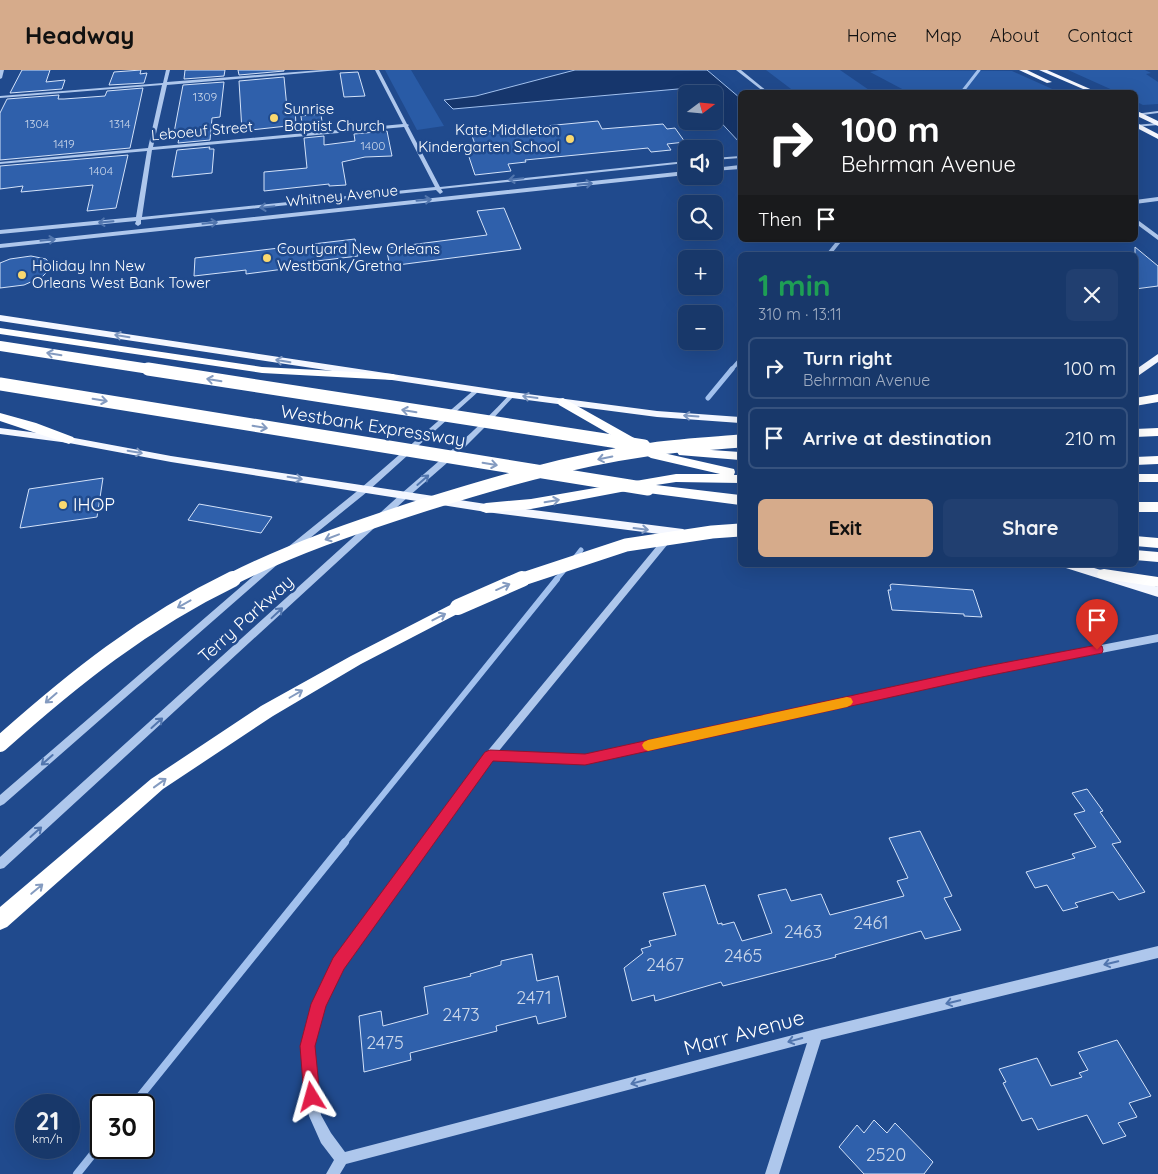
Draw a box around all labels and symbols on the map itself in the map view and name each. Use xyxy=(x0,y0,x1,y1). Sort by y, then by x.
north arrow xyxy=(678,85,722,130)
house number: 1309 xyxy=(193,89,218,104)
place label: Sunrise Baptist Church xyxy=(284,99,385,135)
marker: Sunrise Baptist Church xyxy=(268,112,280,124)
house number: 1304 xyxy=(25,116,49,131)
house number: 1314 xyxy=(109,116,131,131)
street label: Leboeuf Street xyxy=(150,117,254,144)
place label: Kate Middleton Kindergarten School xyxy=(418,120,560,156)
marker: Kate Middleton Kindergarten School xyxy=(564,133,576,145)
house number: 1419 xyxy=(53,136,75,151)
house number: 1400 xyxy=(361,138,385,153)
house number: 1404 xyxy=(89,163,113,178)
one-way arrow xyxy=(508,174,524,184)
one-way arrow xyxy=(577,179,593,189)
street label: Whitney Avenue xyxy=(285,180,399,211)
one-way arrow xyxy=(415,195,431,205)
one-way arrow xyxy=(260,202,276,212)
one-way arrow xyxy=(98,217,114,227)
one-way arrow xyxy=(202,218,218,228)
one-way arrow xyxy=(40,236,56,245)
place label: Courtyard New Orleans Westbank/Gretna xyxy=(277,239,440,275)
marker: Courtyard New Orleans Westbank/Gretna xyxy=(261,252,273,264)
place label: Holiday Inn New Orleans West Bank Tower xyxy=(32,256,211,292)
marker: Holiday Inn New Orleans West Bank Tower xyxy=(16,269,28,281)
one-way arrow xyxy=(114,331,130,341)
one-way arrow xyxy=(46,349,62,359)
one-way arrow xyxy=(275,355,291,365)
one-way arrow xyxy=(207,374,223,384)
one-way arrow xyxy=(522,392,538,402)
one-way arrow xyxy=(92,396,108,406)
street label: Westbank Expressway xyxy=(279,400,467,451)
one-way arrow xyxy=(402,405,418,415)
one-way arrow xyxy=(684,412,700,421)
one-way arrow xyxy=(252,422,268,432)
one-way arrow xyxy=(126,448,142,457)
one-way arrow xyxy=(597,453,613,463)
one-way arrow xyxy=(481,459,497,469)
one-way arrow xyxy=(287,474,303,484)
one-way arrow xyxy=(416,474,429,486)
place label: IHOP xyxy=(73,493,115,516)
one-way arrow xyxy=(543,496,559,506)
marker: IHOP xyxy=(57,499,69,511)
one-way arrow xyxy=(632,524,648,534)
one-way arrow xyxy=(324,533,340,542)
street label: Terry Parkway xyxy=(193,570,298,668)
one-way arrow xyxy=(495,582,510,592)
pin xyxy=(1076,599,1118,650)
one-way arrow xyxy=(177,600,192,610)
one-way arrow xyxy=(270,607,283,619)
one-way arrow xyxy=(431,612,446,621)
one-way arrow xyxy=(289,689,304,699)
one-way arrow xyxy=(45,692,58,704)
one-way arrow xyxy=(150,717,163,728)
one-way arrow xyxy=(41,754,54,765)
one-way arrow xyxy=(153,777,166,788)
one-way arrow xyxy=(30,826,43,837)
one-way arrow xyxy=(30,884,43,895)
house number: 2461 xyxy=(853,911,889,934)
house number: 2463 xyxy=(784,920,822,943)
house number: 2465 xyxy=(724,944,762,967)
house number: 2467 xyxy=(646,953,684,976)
one-way arrow xyxy=(1103,959,1119,969)
house number: 2471 xyxy=(516,986,552,1009)
one-way arrow xyxy=(945,998,961,1007)
house number: 2473 xyxy=(442,1003,480,1026)
street label: Marr Avenue xyxy=(681,1003,807,1061)
house number: 2475 xyxy=(366,1031,404,1054)
one-way arrow xyxy=(787,1036,803,1046)
position arrow xyxy=(285,1070,337,1122)
one-way arrow xyxy=(630,1077,646,1087)
speed limit sign: 30 xyxy=(90,1094,155,1159)
house number: 2520 xyxy=(866,1143,906,1166)

